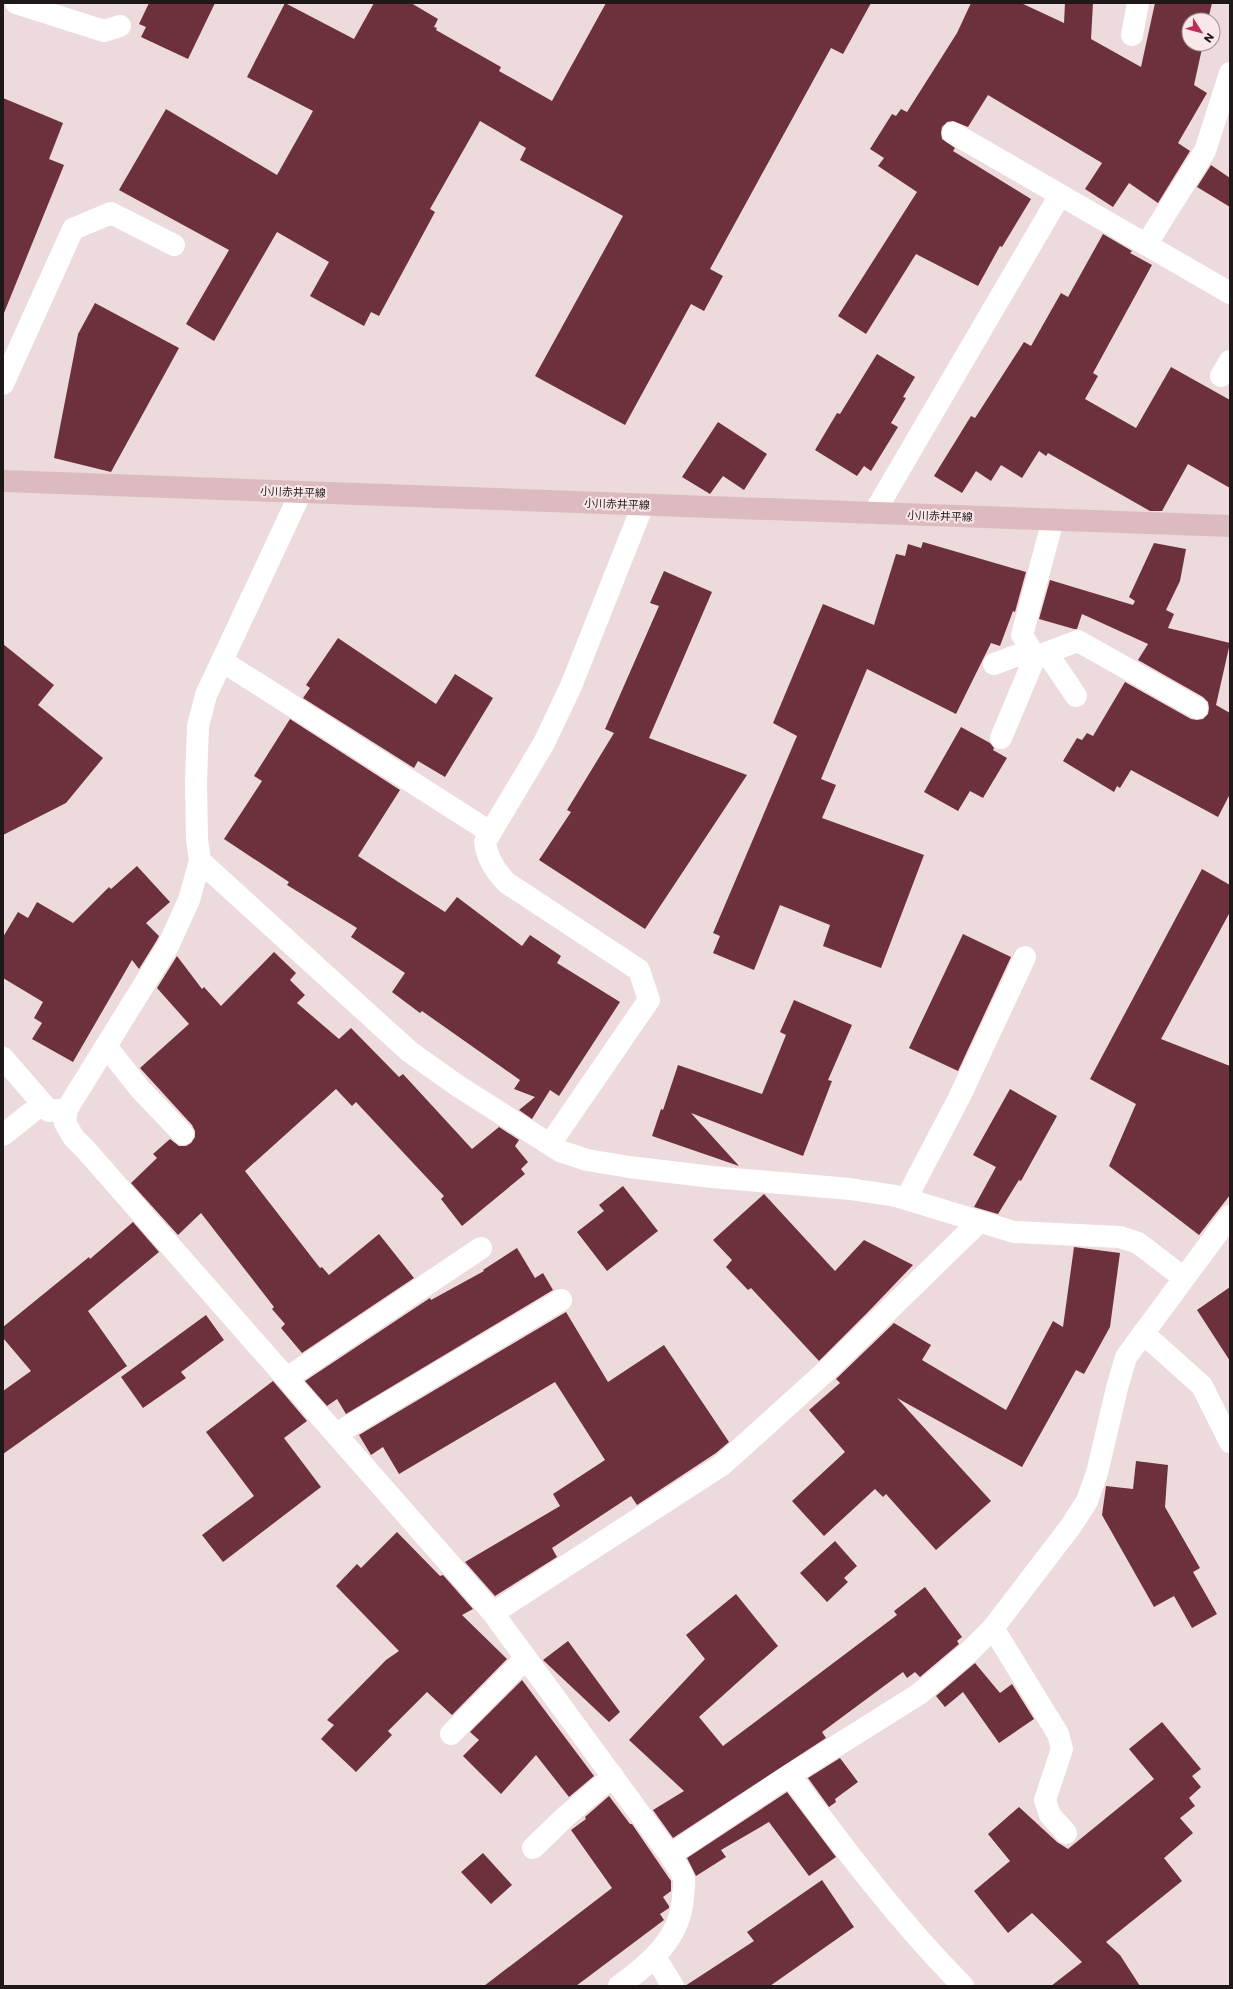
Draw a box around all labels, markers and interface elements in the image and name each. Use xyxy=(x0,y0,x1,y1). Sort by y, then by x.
north arrow xyxy=(1181,12,1221,52)
text: N xyxy=(1200,30,1218,46)
street label: 小川赤井平線 xyxy=(260,483,326,501)
street label: 小川赤井平線 xyxy=(584,495,650,513)
street label: 小川赤井平線 xyxy=(907,507,973,525)

